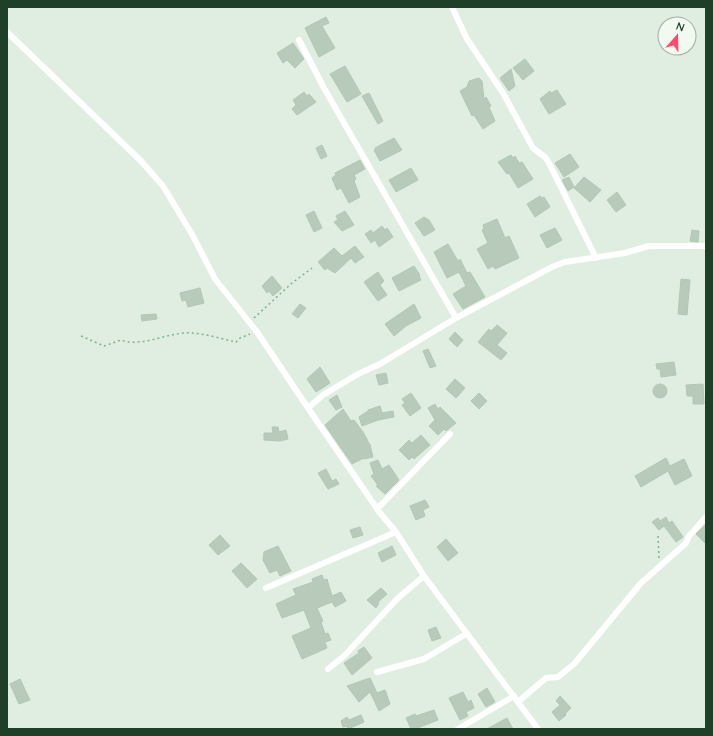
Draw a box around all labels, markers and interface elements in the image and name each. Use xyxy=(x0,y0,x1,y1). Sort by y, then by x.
north arrow xyxy=(657,16,697,56)
text: N xyxy=(674,19,687,35)

